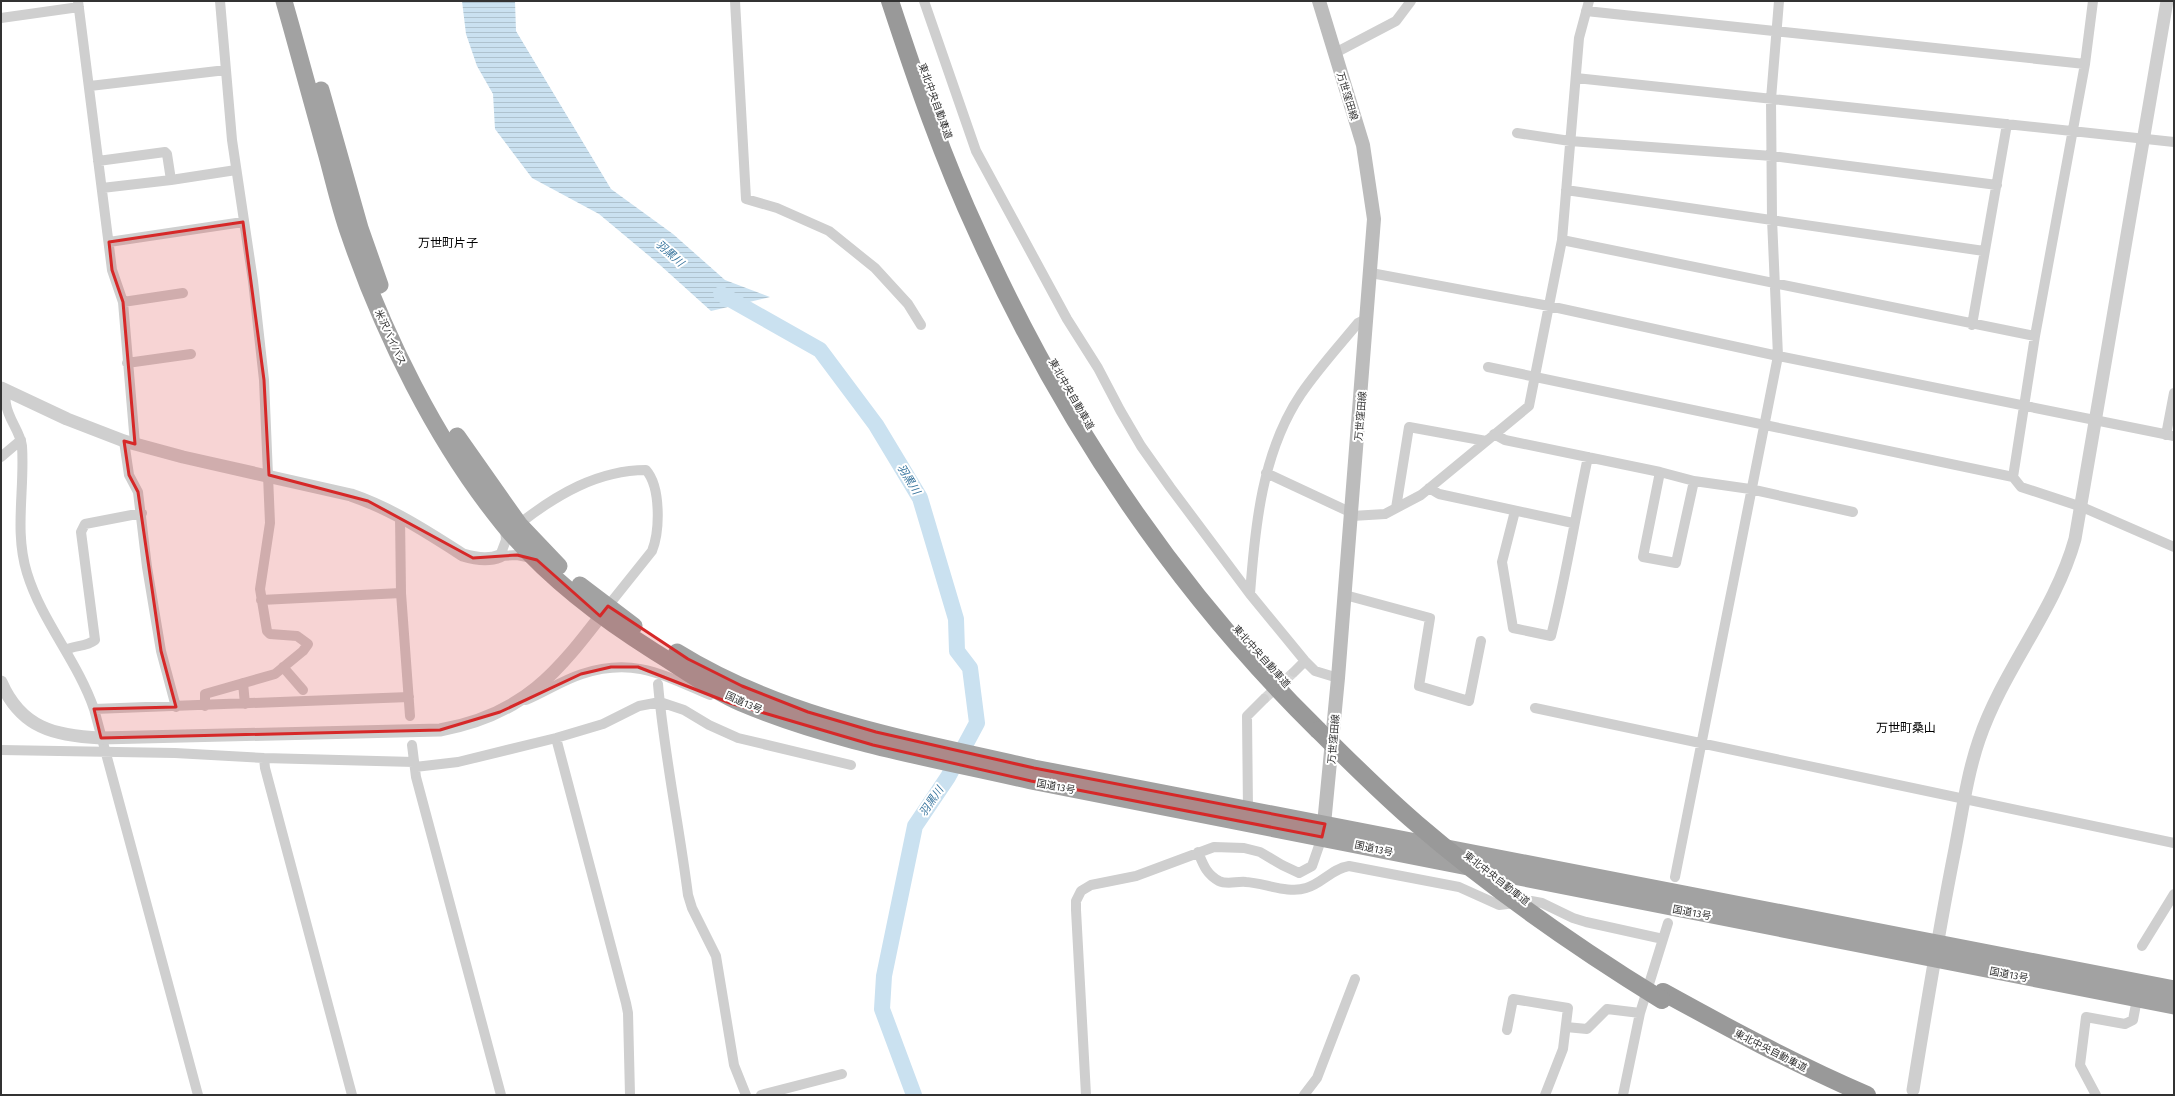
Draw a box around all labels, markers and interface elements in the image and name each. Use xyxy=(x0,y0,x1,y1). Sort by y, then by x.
street label: 東北中央自動車道 xyxy=(916,62,954,141)
street label: 万世窪田線 xyxy=(1334,71,1360,122)
district label: 万世町片子 xyxy=(418,236,478,250)
water label: 羽黒川 xyxy=(653,238,687,270)
street label: 米沢バイパス xyxy=(372,308,408,367)
street label: 東北中央自動車道 xyxy=(1046,357,1096,432)
street label: 万世窪田線 xyxy=(1353,391,1369,442)
water label: 羽黒川 xyxy=(895,462,923,498)
street label: 東北中央自動車道 xyxy=(1230,623,1292,690)
street label: 国道13号 xyxy=(723,689,764,716)
street label: 万世窪田線 xyxy=(1326,714,1342,765)
district label: 万世町桑山 xyxy=(1876,721,1936,735)
street label: 国道13号 xyxy=(1035,777,1076,797)
water label: 羽黒川 xyxy=(917,783,947,819)
street label: 国道13号 xyxy=(1353,839,1394,859)
street label: 東北中央自動車道 xyxy=(1461,849,1532,908)
street label: 国道13号 xyxy=(1671,903,1712,923)
street label: 国道13号 xyxy=(1988,965,2029,985)
street label: 東北中央自動車道 xyxy=(1732,1027,1809,1074)

